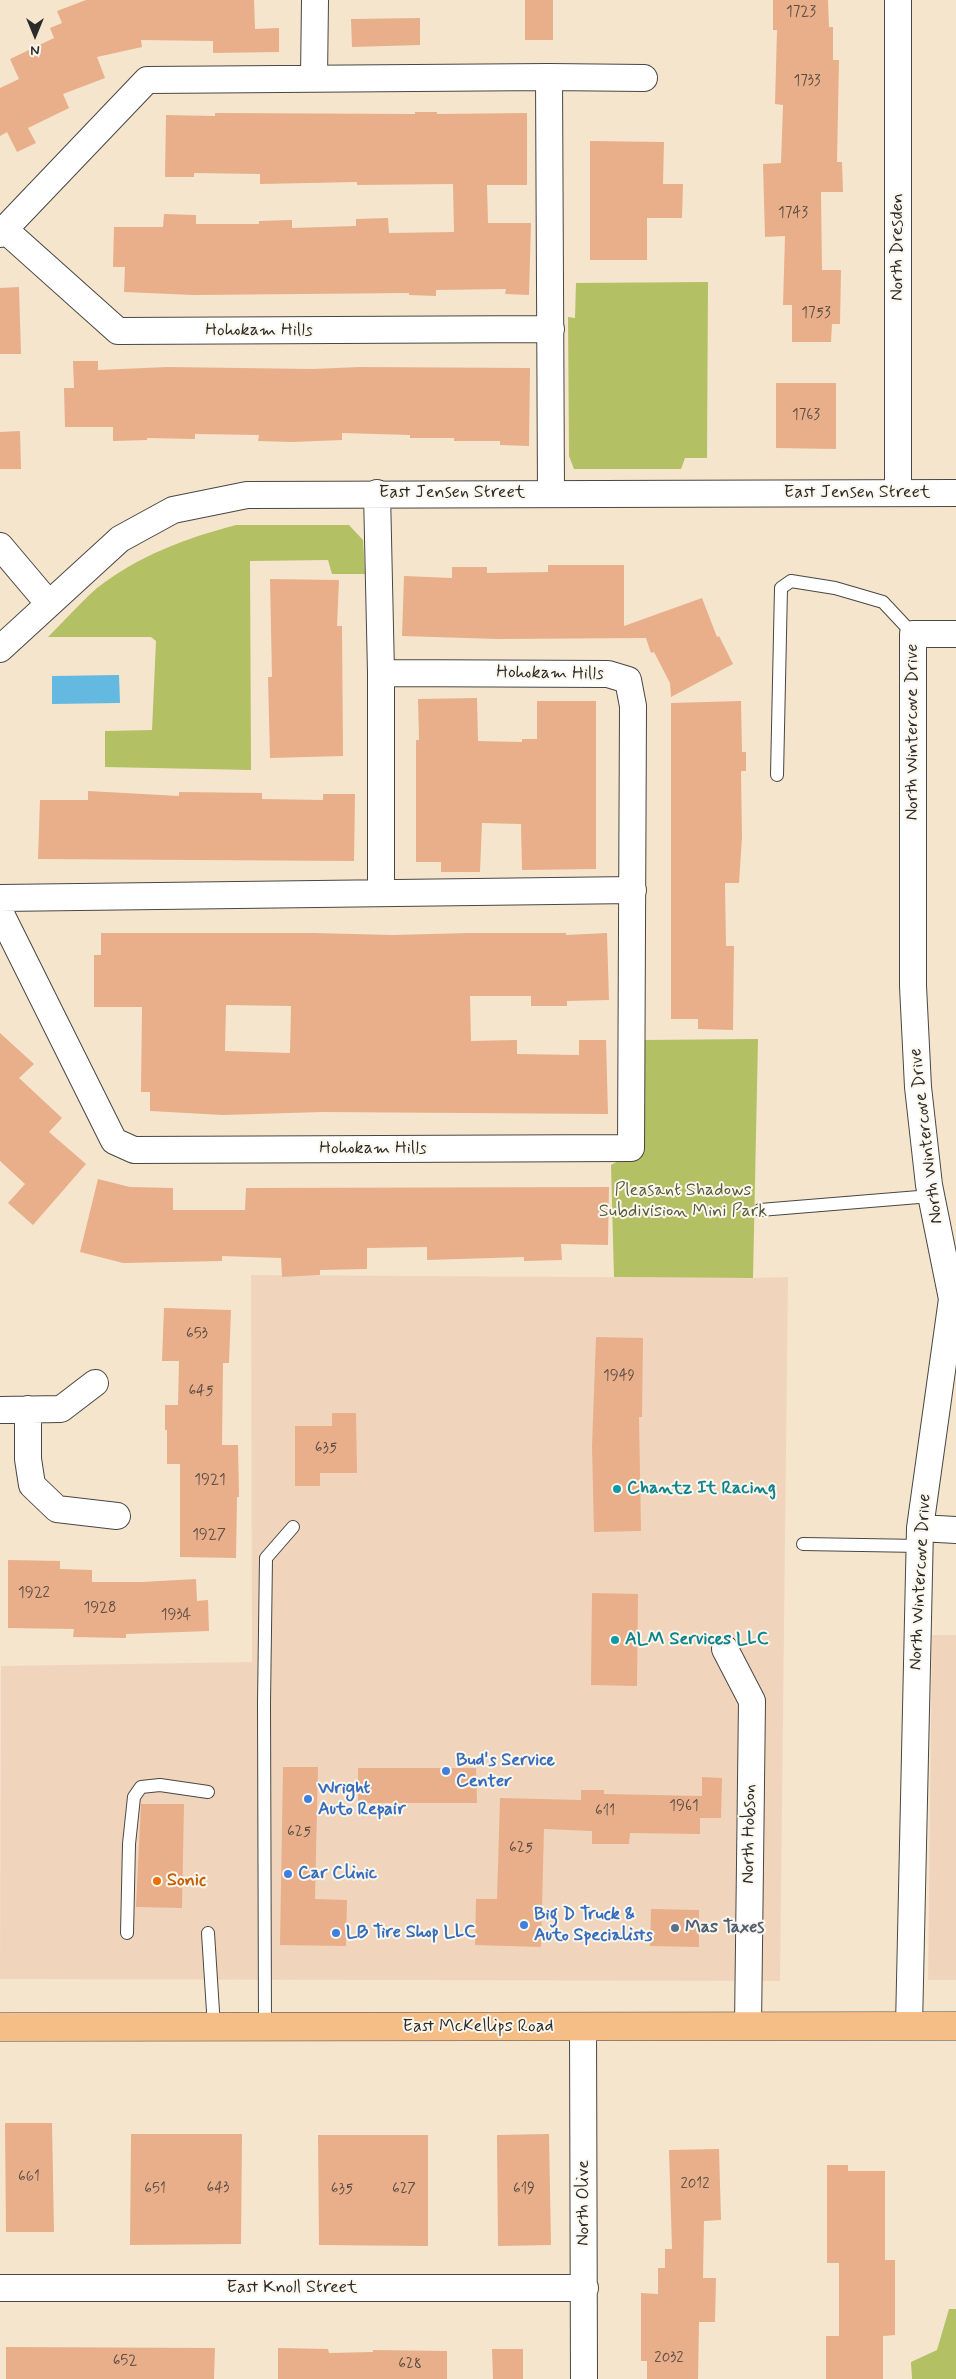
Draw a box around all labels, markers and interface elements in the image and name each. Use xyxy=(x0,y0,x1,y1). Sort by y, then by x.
house number: 1723 xyxy=(786,4,816,22)
north arrow xyxy=(10,10,60,60)
text: N xyxy=(30,41,40,59)
house number: 1733 xyxy=(793,73,821,91)
street label: North Dresden xyxy=(887,193,909,301)
house number: 1743 xyxy=(778,205,808,223)
house number: 1753 xyxy=(801,305,831,323)
street label: Hohokam Hills xyxy=(205,320,313,342)
house number: 1763 xyxy=(792,407,820,425)
street label: East Jensen Street xyxy=(379,482,525,504)
street label: East Jensen Street xyxy=(784,482,930,504)
street label: North Wintercove Drive xyxy=(902,644,924,820)
street label: Hohokam Hills xyxy=(496,662,604,686)
street label: North Wintercove Drive xyxy=(906,1047,948,1225)
street label: Hohokam Hills xyxy=(319,1138,427,1160)
park label: Pleasant Shadows Subdivision Mini Park xyxy=(599,1180,767,1222)
house number: 653 xyxy=(186,1326,208,1344)
house number: 1949 xyxy=(603,1368,635,1386)
house number: 645 xyxy=(188,1383,214,1401)
house number: 635 xyxy=(315,1440,337,1458)
house number: 1921 xyxy=(194,1472,226,1490)
place label: Chantz It Racing xyxy=(627,1478,776,1500)
marker: Chantz It Racing xyxy=(611,1483,623,1495)
street label: North Wintercove Drive xyxy=(906,1493,936,1671)
house number: 1927 xyxy=(192,1527,226,1545)
house number: 1922 xyxy=(18,1585,50,1603)
house number: 1928 xyxy=(83,1600,117,1618)
house number: 1934 xyxy=(161,1607,191,1625)
place label: ALM Services LLC xyxy=(625,1629,768,1651)
marker: ALM Services LLC xyxy=(609,1634,621,1646)
place label: Bud's Service Center xyxy=(456,1750,555,1792)
marker: Bud's Service Center xyxy=(440,1765,452,1777)
place label: Wright Auto Repair xyxy=(318,1778,406,1820)
street label: North Hobson xyxy=(738,1784,762,1884)
marker: Wright Auto Repair xyxy=(302,1793,314,1805)
house number: 1961 xyxy=(669,1798,699,1816)
house number: 611 xyxy=(595,1803,615,1821)
house number: 625 xyxy=(287,1824,311,1842)
house number: 625 xyxy=(509,1840,533,1858)
place label: Car Clinic xyxy=(298,1863,377,1885)
marker: Car Clinic xyxy=(282,1868,294,1880)
place label: Sonic xyxy=(167,1870,206,1892)
marker: Sonic xyxy=(151,1875,163,1887)
place label: Big D Truck & Auto Specialists xyxy=(534,1904,653,1946)
place label: Mas Taxes xyxy=(685,1917,764,1939)
marker: Big D Truck & Auto Specialists xyxy=(518,1919,530,1931)
place label: LB Tire Shop LLC xyxy=(346,1922,476,1944)
marker: Mas Taxes xyxy=(669,1922,681,1934)
marker: LB Tire Shop LLC xyxy=(330,1927,342,1939)
street label: East McKellips Road xyxy=(402,2016,554,2038)
street label: North Olive xyxy=(573,2160,595,2246)
house number: 661 xyxy=(18,2169,40,2187)
house number: 2012 xyxy=(680,2176,710,2194)
house number: 643 xyxy=(207,2180,229,2198)
house number: 651 xyxy=(144,2181,166,2199)
house number: 635 xyxy=(331,2181,353,2199)
house number: 627 xyxy=(392,2181,416,2199)
house number: 619 xyxy=(513,2181,535,2199)
street label: East Knoll Street xyxy=(226,2277,358,2299)
house number: 2032 xyxy=(654,2350,684,2368)
house number: 652 xyxy=(113,2353,137,2371)
house number: 628 xyxy=(398,2356,422,2374)

